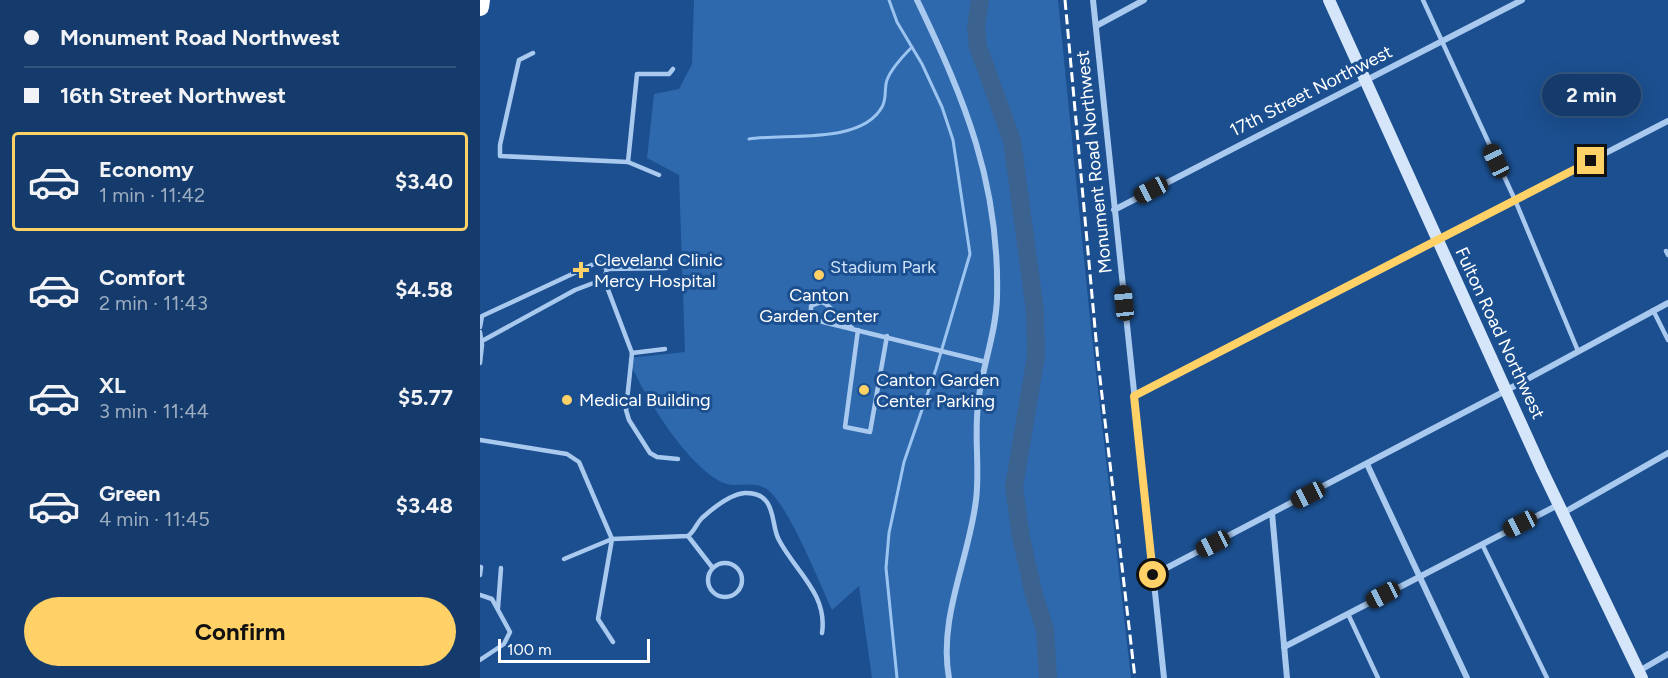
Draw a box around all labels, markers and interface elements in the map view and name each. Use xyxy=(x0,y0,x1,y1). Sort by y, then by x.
text: Monument Road Northwest xyxy=(60,24,340,51)
street label: 17th Street Northwest xyxy=(1226,40,1396,142)
street label: Monument Road Northwest xyxy=(1071,49,1117,275)
callout: 2 min xyxy=(1542,74,1640,116)
text: 16th Street Northwest xyxy=(60,82,286,109)
text: 2 min xyxy=(1566,83,1617,107)
car xyxy=(1480,141,1512,181)
route end xyxy=(1577,147,1604,174)
icon: car xyxy=(27,155,81,209)
text: Economy xyxy=(99,156,194,183)
text: $3.40 xyxy=(395,168,453,195)
car xyxy=(1131,174,1171,206)
text: 1 min · 11:42 xyxy=(99,183,205,207)
street label: Fulton Road Northwest xyxy=(1450,243,1550,423)
place label: Cleveland Clinic Mercy Hospital xyxy=(594,249,723,292)
park label: Stadium Park xyxy=(830,256,936,278)
marker: Cleveland Clinic Mercy Hospital xyxy=(572,261,590,279)
icon: car xyxy=(27,263,81,317)
text: Comfort xyxy=(99,264,185,291)
marker: Canton Garden Center xyxy=(812,268,826,282)
text: $4.58 xyxy=(395,276,453,303)
place label: Canton Garden Center xyxy=(759,284,879,327)
car xyxy=(1113,284,1135,322)
text: 2 min · 11:43 xyxy=(99,291,208,315)
place label: Canton Garden Center Parking xyxy=(876,369,999,412)
icon: car xyxy=(27,371,81,425)
text: XL xyxy=(99,372,126,399)
marker: Canton Garden Center Parking xyxy=(857,383,871,397)
text: $5.77 xyxy=(398,384,453,411)
place label: Medical Building xyxy=(579,389,711,411)
marker: Medical Building xyxy=(560,393,574,407)
text: 3 min · 11:44 xyxy=(99,399,209,423)
icon: car xyxy=(27,479,81,533)
car xyxy=(1288,479,1328,511)
text: Green xyxy=(99,480,161,507)
text: $3.48 xyxy=(396,492,453,519)
text: 4 min · 11:45 xyxy=(99,507,210,531)
car xyxy=(1500,508,1540,540)
car xyxy=(1193,528,1233,560)
route start xyxy=(1139,561,1166,588)
car xyxy=(1363,579,1403,611)
button: Confirm xyxy=(24,597,456,666)
scale bar xyxy=(498,636,650,664)
text: 100 m xyxy=(507,640,552,659)

